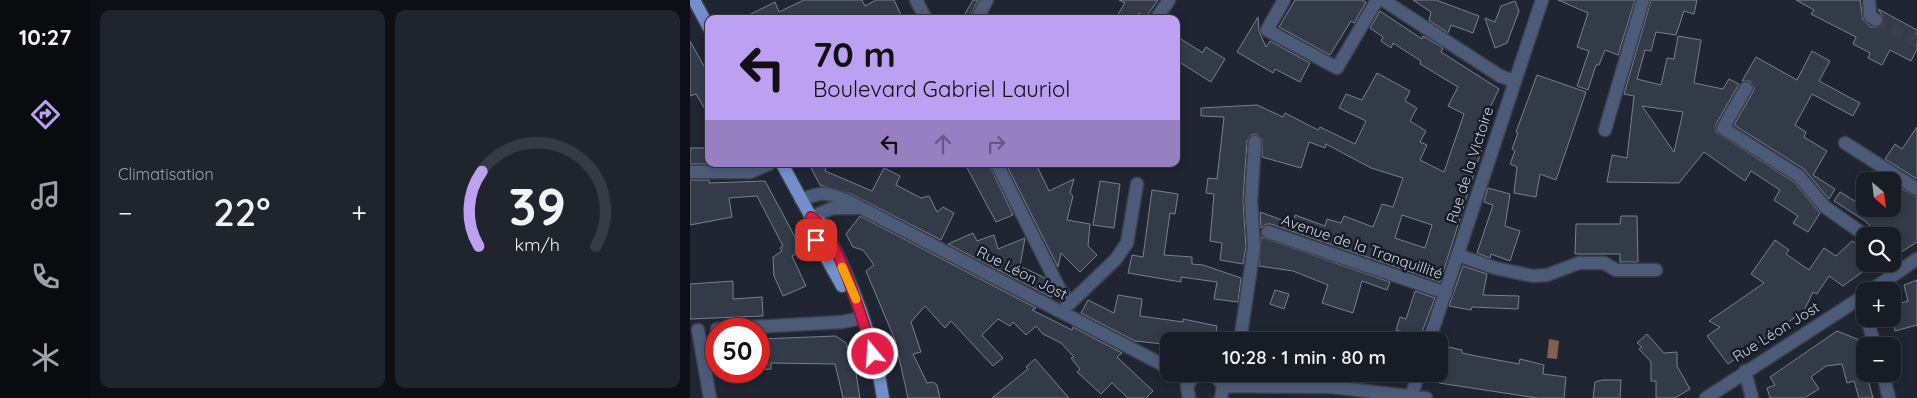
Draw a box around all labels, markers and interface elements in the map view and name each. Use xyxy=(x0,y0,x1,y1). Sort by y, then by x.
text: 10:27 xyxy=(19,23,71,51)
text: 70 m xyxy=(813,32,896,76)
icon: left xyxy=(730,35,795,100)
text: Boulevard Gabriel Lauriol xyxy=(813,75,1070,103)
icon: directions xyxy=(28,97,63,132)
street label: Rue de la Victoire xyxy=(1442,104,1497,226)
icon: left xyxy=(876,130,904,158)
icon: ahead xyxy=(929,130,957,158)
icon: right xyxy=(982,130,1010,158)
text: Climatisation xyxy=(118,164,214,184)
north arrow xyxy=(1856,172,1901,218)
map controls xyxy=(1856,172,1901,382)
text: 39 xyxy=(509,173,566,238)
icon: music xyxy=(28,178,63,213)
text: 22° xyxy=(213,188,270,236)
text: − xyxy=(118,195,133,230)
text: + xyxy=(351,195,367,230)
street label: Avenue de la Tranquillité xyxy=(1279,210,1445,283)
pin xyxy=(795,219,837,261)
icon: arrive xyxy=(802,226,830,254)
button: search xyxy=(1856,227,1901,272)
text: km/h xyxy=(515,233,560,255)
street label: Rue Léon Jost xyxy=(974,242,1071,304)
icon: phone xyxy=(28,259,63,294)
button: + xyxy=(1856,282,1901,327)
street label: Rue Léon Jost xyxy=(1729,297,1823,366)
speed limit sign: 50 xyxy=(705,318,770,383)
position arrow xyxy=(846,327,898,379)
button: − xyxy=(1856,337,1901,382)
icon: climate xyxy=(28,340,63,375)
text: 10:28 · 1 min · 80 m xyxy=(1222,345,1386,369)

